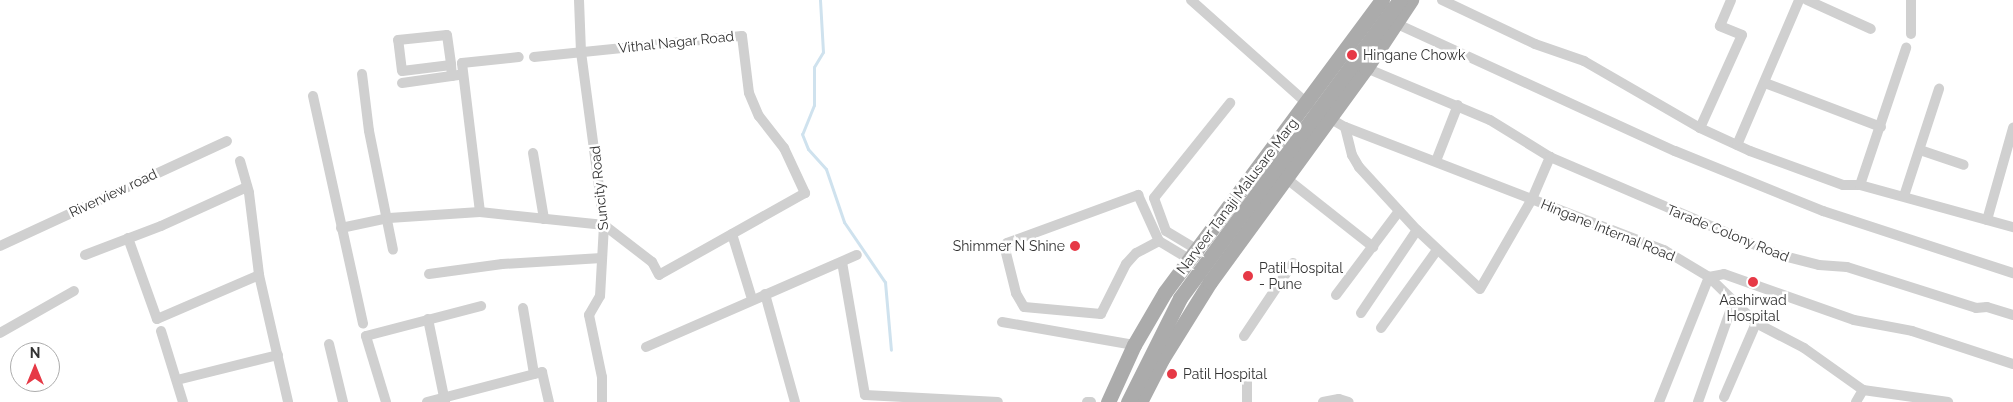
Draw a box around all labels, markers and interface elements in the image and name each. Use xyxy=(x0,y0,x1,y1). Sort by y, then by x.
street label: Vithal Nagar Road xyxy=(617,28,735,56)
place label: Hingane Chowk xyxy=(1363,47,1465,63)
marker: Hingane Chowk xyxy=(1345,48,1359,62)
street label: Narveer Tanaji Malusare Marg xyxy=(1173,114,1301,278)
street label: Suncity Road xyxy=(586,145,612,231)
street label: Riverview road xyxy=(66,165,160,221)
street label: Hingane Internal Road xyxy=(1538,195,1678,265)
street label: Tarade Colony Road xyxy=(1664,201,1792,265)
place label: Shimmer N Shine xyxy=(952,238,1065,254)
marker: Shimmer N Shine xyxy=(1069,240,1081,252)
place label: Patil Hospital - Pune xyxy=(1259,260,1343,292)
marker: Patil Hospital - Pune xyxy=(1241,269,1255,283)
marker: Aashirwad Hospital xyxy=(1746,275,1760,289)
place label: Aashirwad Hospital xyxy=(1719,292,1787,324)
north arrow xyxy=(10,342,60,392)
text: N xyxy=(30,345,40,361)
place label: Patil Hospital xyxy=(1183,366,1267,382)
marker: Patil Hospital xyxy=(1165,367,1179,381)

